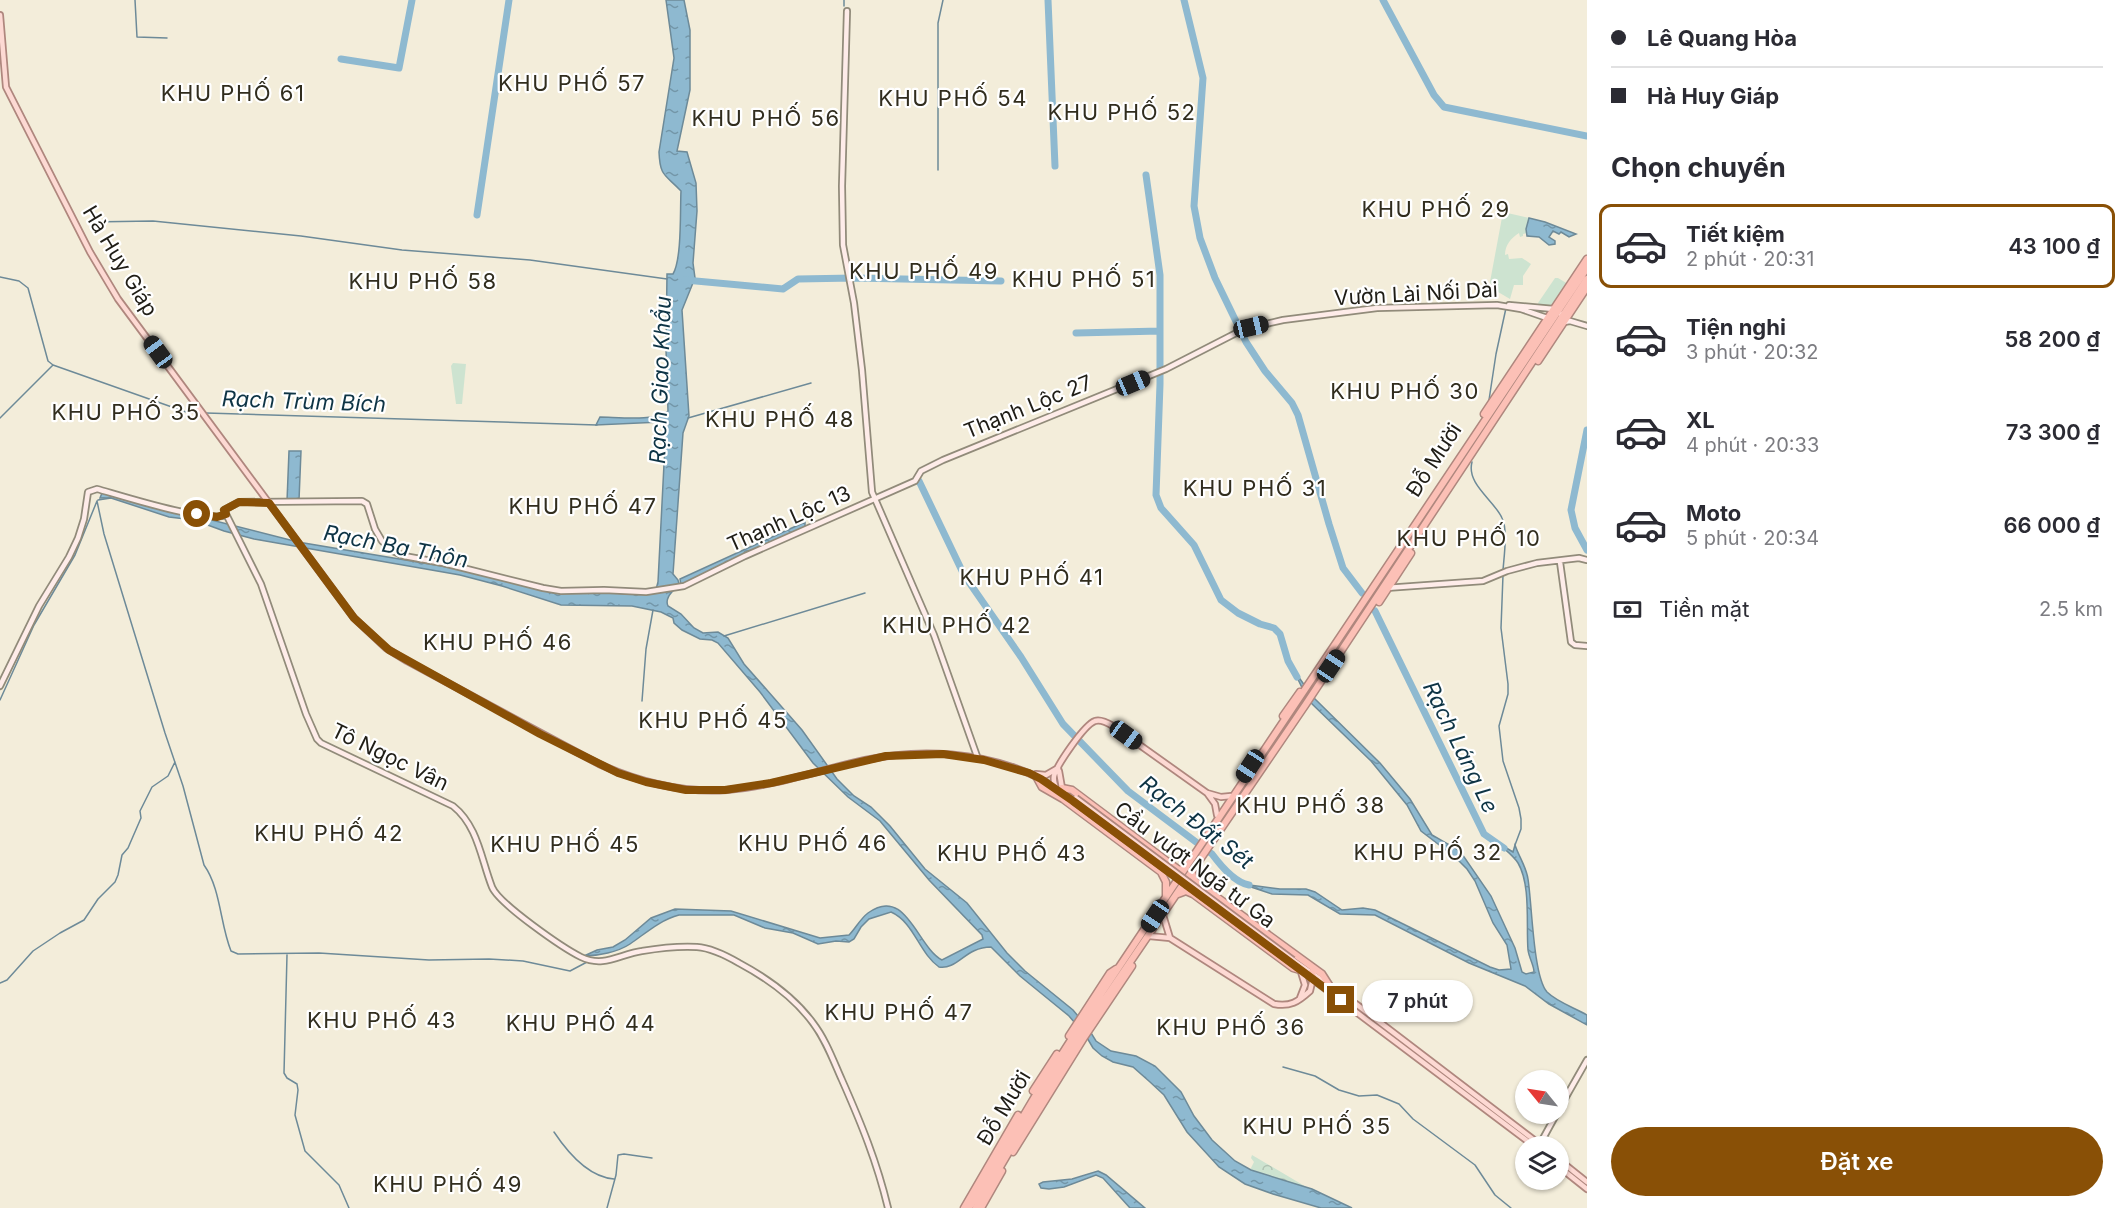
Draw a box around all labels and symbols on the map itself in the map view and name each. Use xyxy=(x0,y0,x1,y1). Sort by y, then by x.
district label: KHU PHỐ 57 xyxy=(498,67,646,96)
district label: KHU PHỐ 61 xyxy=(161,77,305,106)
district label: KHU PHỐ 54 xyxy=(878,82,1028,111)
district label: KHU PHỐ 52 xyxy=(1048,96,1196,125)
district label: KHU PHỐ 56 xyxy=(691,102,841,131)
district label: KHU PHỐ 29 xyxy=(1361,193,1511,222)
street label: Hà Huy Giáp xyxy=(78,201,163,321)
district label: KHU PHỐ 49 xyxy=(849,255,999,284)
district label: KHU PHỐ 51 xyxy=(1012,263,1156,292)
district label: KHU PHỐ 58 xyxy=(348,265,498,294)
street label: Vườn Lài Nối Dài xyxy=(1334,277,1498,310)
water label: Rạch Giao Khẩu xyxy=(644,295,676,465)
car xyxy=(1231,314,1271,340)
car xyxy=(140,332,176,372)
car xyxy=(1113,368,1153,398)
street label: Thạnh Lộc 27 xyxy=(960,370,1095,444)
district label: KHU PHỐ 30 xyxy=(1330,375,1480,404)
water label: Rạch Trùm Bích xyxy=(221,385,387,417)
district label: KHU PHỐ 35 xyxy=(51,396,201,425)
district label: KHU PHỐ 48 xyxy=(705,403,855,432)
street label: Đỗ Mười xyxy=(1401,418,1467,501)
district label: KHU PHỐ 31 xyxy=(1183,472,1327,501)
street label: Thạnh Lộc 13 xyxy=(723,480,854,557)
district label: KHU PHỐ 47 xyxy=(509,490,657,519)
route start xyxy=(183,500,210,527)
water label: Rạch Ba Thôn xyxy=(321,519,471,573)
district label: KHU PHỐ 10 xyxy=(1397,522,1541,551)
district label: KHU PHỐ 41 xyxy=(960,561,1104,590)
district label: KHU PHỐ 42 xyxy=(882,609,1032,638)
district label: KHU PHỐ 46 xyxy=(423,626,573,655)
car xyxy=(1313,646,1349,686)
water label: Rạch Láng Le xyxy=(1418,677,1504,817)
district label: KHU PHỐ 45 xyxy=(638,704,788,733)
street label: Tô Ngọc Vân xyxy=(328,717,453,796)
car xyxy=(1106,717,1146,753)
car xyxy=(1233,746,1267,786)
water label: Rạch Đất Sét xyxy=(1135,770,1259,875)
district label: KHU PHỐ 38 xyxy=(1236,789,1386,818)
street label: Cầu vượt Ngã tư Ga xyxy=(1110,796,1280,933)
district label: KHU PHỐ 42 xyxy=(254,817,404,846)
district label: KHU PHỐ 46 xyxy=(738,827,888,856)
district label: KHU PHỐ 45 xyxy=(490,828,640,857)
district label: KHU PHỐ 32 xyxy=(1353,836,1503,865)
district label: KHU PHỐ 43 xyxy=(937,837,1087,866)
car xyxy=(1137,896,1173,936)
callout: 7 phút xyxy=(1362,979,1473,1021)
route end xyxy=(1327,986,1354,1013)
district label: KHU PHỐ 47 xyxy=(825,996,973,1025)
district label: KHU PHỐ 43 xyxy=(307,1004,457,1033)
district label: KHU PHỐ 44 xyxy=(506,1007,656,1036)
district label: KHU PHỐ 36 xyxy=(1156,1011,1306,1040)
street label: Đỗ Mười xyxy=(972,1066,1036,1150)
north arrow xyxy=(1515,1070,1569,1124)
district label: KHU PHỐ 35 xyxy=(1242,1110,1392,1139)
district label: KHU PHỐ 49 xyxy=(373,1168,523,1197)

